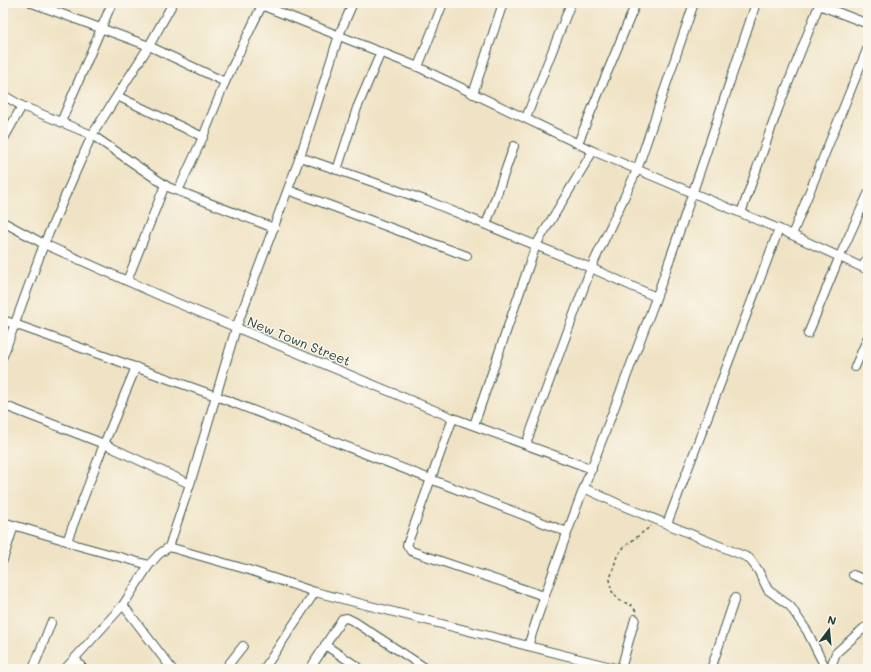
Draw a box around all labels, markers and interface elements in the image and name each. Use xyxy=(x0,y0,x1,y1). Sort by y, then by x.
street label: New Town Street xyxy=(245,312,353,369)
north arrow xyxy=(809,610,849,650)
text: N xyxy=(826,612,838,628)

